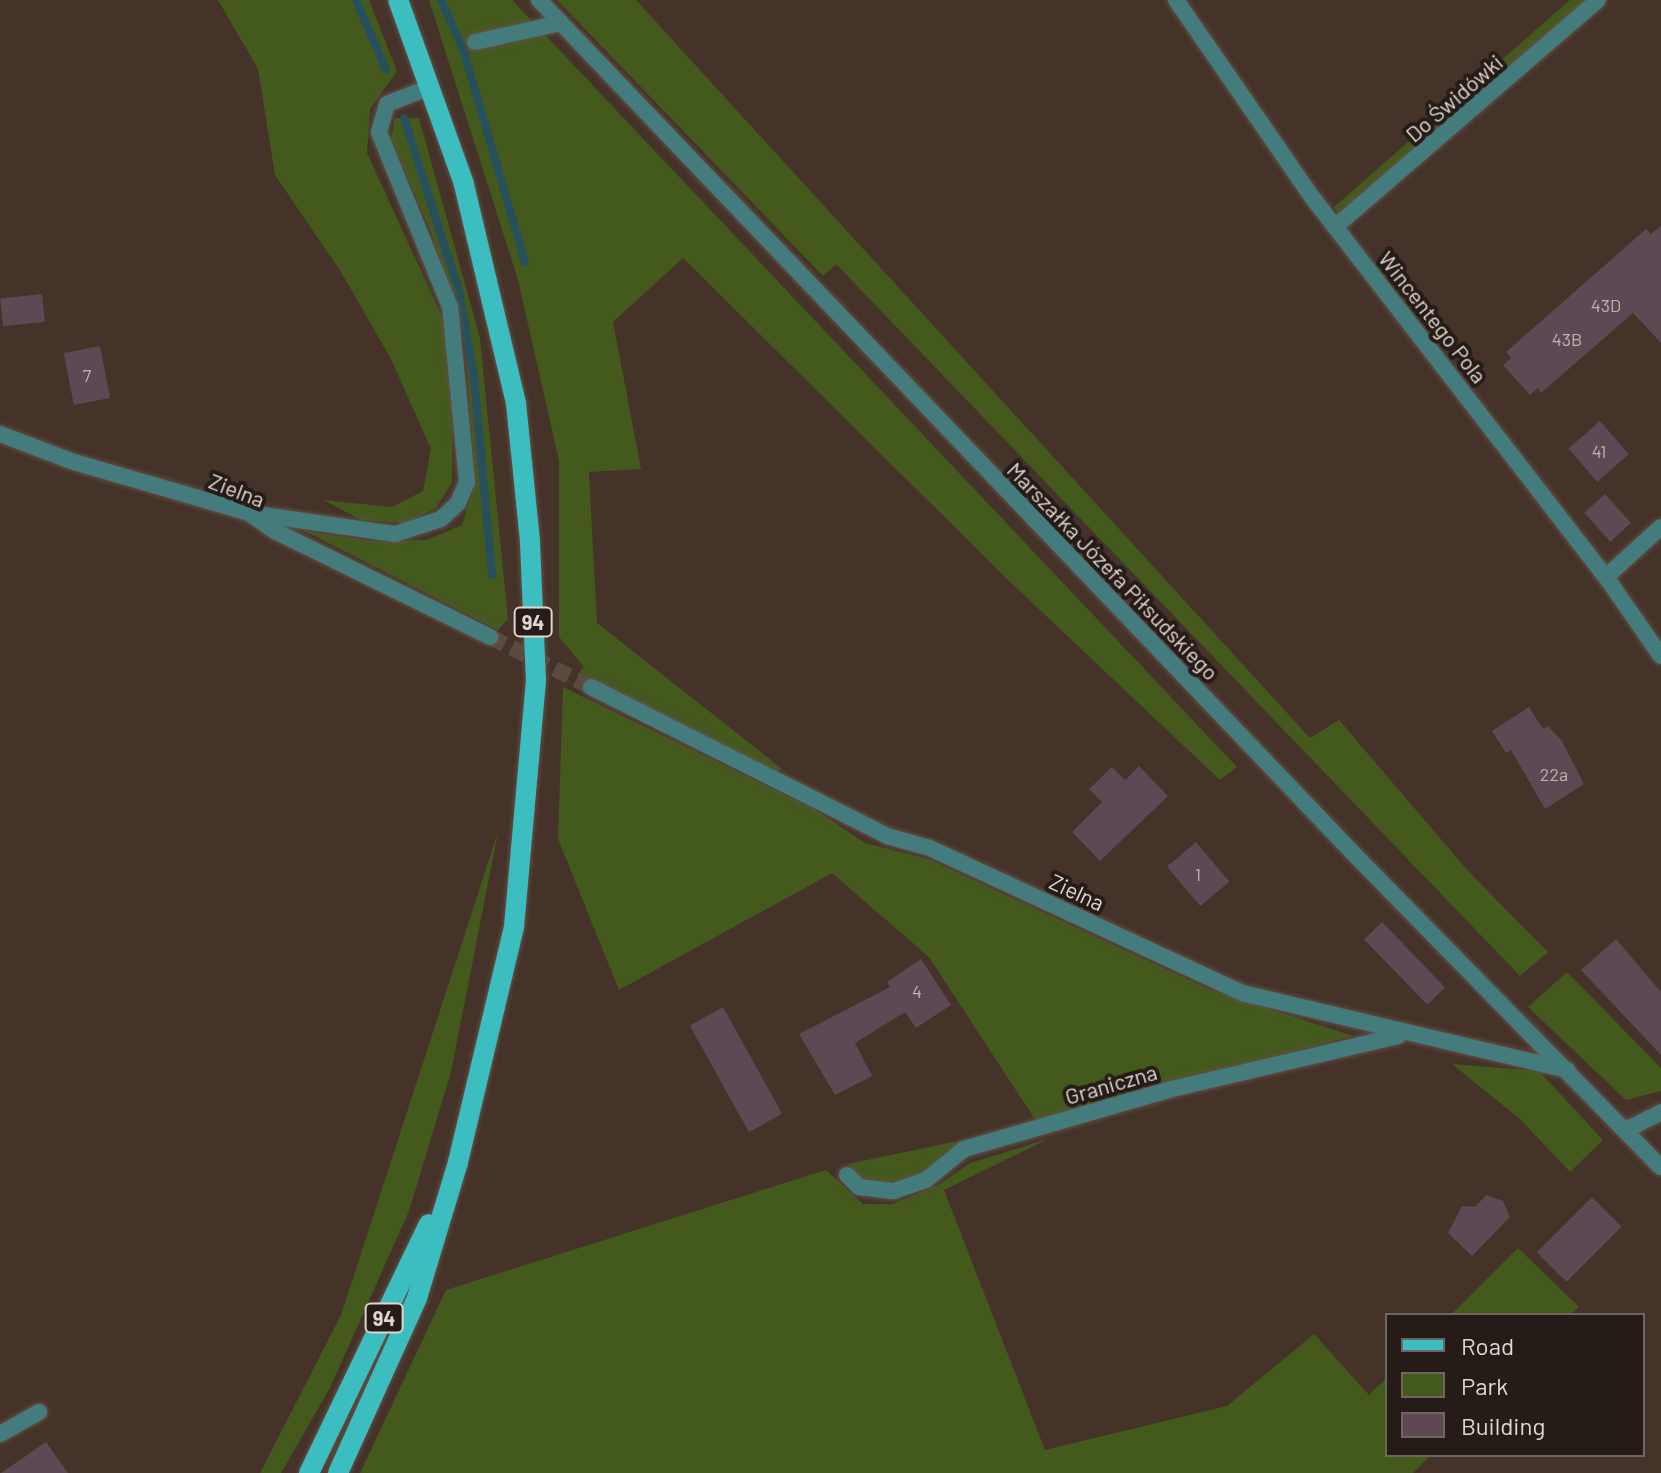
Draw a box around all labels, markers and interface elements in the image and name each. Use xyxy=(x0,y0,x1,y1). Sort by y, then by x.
street label: Do Świdówki xyxy=(1400,49,1508,147)
street label: Wincentego Pola xyxy=(1373,246,1493,388)
house number: 43D xyxy=(1591,294,1621,316)
house number: 43B xyxy=(1552,328,1582,350)
house number: 7 xyxy=(83,364,91,386)
house number: 41 xyxy=(1592,440,1606,462)
street label: Marszałka Józefa Piłsudskiego xyxy=(1002,457,1224,685)
street label: Zielna xyxy=(205,467,269,513)
road number: 94 xyxy=(513,606,553,638)
house number: 22a xyxy=(1540,763,1568,785)
house number: 1 xyxy=(1195,863,1201,885)
street label: Zielna xyxy=(1045,868,1109,916)
house number: 4 xyxy=(912,980,922,1002)
street label: Graniczna xyxy=(1062,1058,1160,1110)
road number: 94 xyxy=(364,1302,404,1334)
legend xyxy=(1385,1313,1645,1457)
text: Road xyxy=(1461,1331,1514,1360)
text: Park xyxy=(1461,1371,1508,1400)
text: Building xyxy=(1461,1411,1545,1440)

